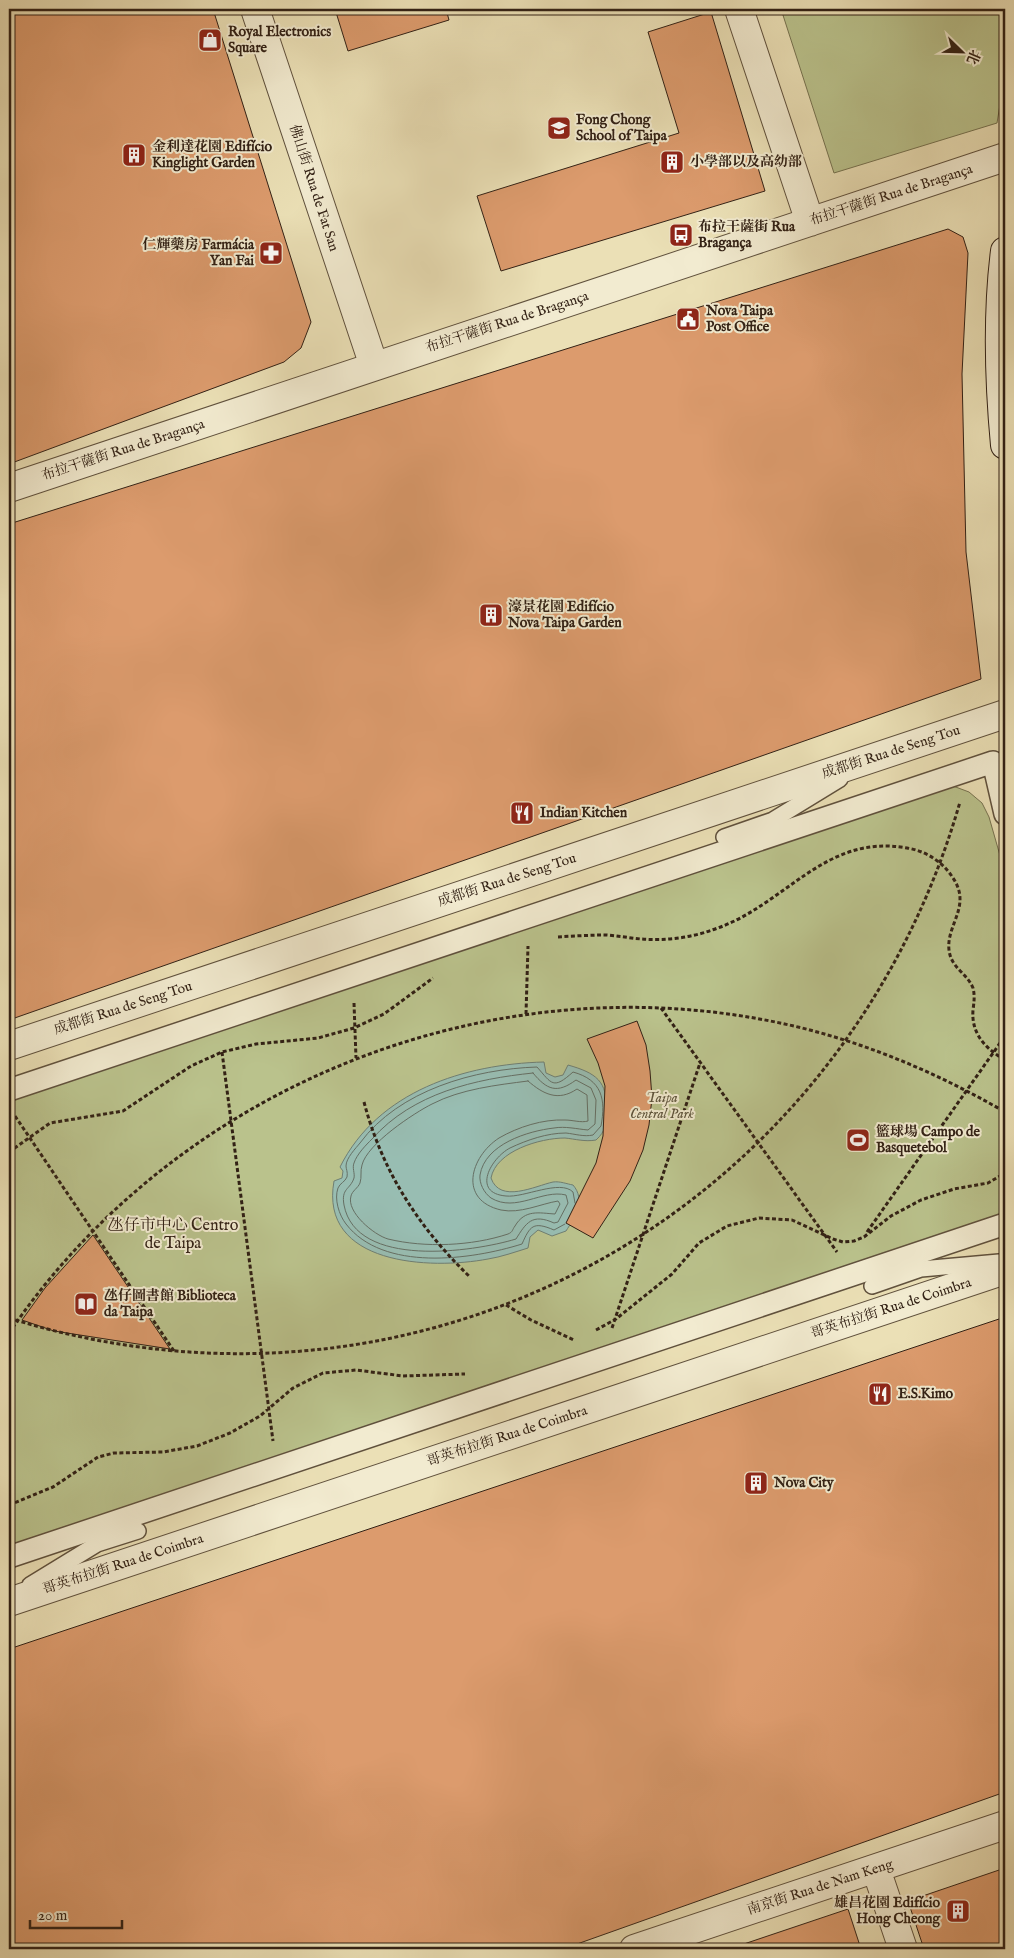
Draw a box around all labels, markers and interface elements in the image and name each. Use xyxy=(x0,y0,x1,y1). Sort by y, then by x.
place label: Royal Electronics Square xyxy=(228,23,331,57)
shop icon: Royal Electronics Square xyxy=(197,27,223,53)
north arrow xyxy=(936,28,986,78)
text: 北 xyxy=(962,47,984,67)
place label: Fong Chong School of Taipa xyxy=(576,111,668,145)
school or university icon: Fong Chong School of Taipa xyxy=(546,115,572,141)
street label: 佛山街 Rua de Fat San xyxy=(285,122,343,254)
place label: 金利達花園 Edifício Kinglight Garden xyxy=(152,138,272,172)
building icon: 金利達花園 Edifício Kinglight Garden xyxy=(121,142,147,168)
building icon: 小學部以及高幼部 xyxy=(659,149,685,175)
place label: 小學部以及高幼部 xyxy=(690,153,802,171)
street label: 布拉干薩街 Rua de Bragança xyxy=(807,160,976,230)
place label: 布拉干薩街 Rua Bragança xyxy=(698,218,796,252)
bus stop icon: 布拉干薩街 Rua Bragança xyxy=(668,222,694,248)
place label: 仁輝藥房 Farmácia Yan Fai xyxy=(142,236,255,270)
pharmacy icon: 仁輝藥房 Farmácia Yan Fai xyxy=(258,240,284,266)
street label: 布拉干薩街 Rua de Bragança xyxy=(423,287,592,357)
place label: Nova Taipa Post Office xyxy=(705,302,774,336)
public building icon: Nova Taipa Post Office xyxy=(675,306,701,332)
street label: 布拉干薩街 Rua de Bragança xyxy=(39,415,208,485)
place label: 濠景花園 Edifício Nova Taipa Garden xyxy=(507,598,622,632)
building icon: 濠景花園 Edifício Nova Taipa Garden xyxy=(478,602,504,628)
street label: 成都街 Rua de Seng Tou xyxy=(820,721,962,783)
restaurant icon: Indian Kitchen xyxy=(509,800,535,826)
place label: Indian Kitchen xyxy=(540,804,628,822)
street label: 成都街 Rua de Seng Tou xyxy=(436,849,578,911)
street label: 成都街 Rua de Seng Tou xyxy=(52,977,194,1039)
park label: Taipa Central Park xyxy=(630,1089,694,1123)
place label: 籃球場 Campo de Basquetebol xyxy=(876,1123,981,1157)
sports icon: 籃球場 Campo de Basquetebol xyxy=(845,1127,871,1153)
district label: 氹仔市中心 Centro de Taipa xyxy=(108,1216,239,1254)
street label: 哥英布拉街 Rua de Coimbra xyxy=(809,1273,974,1342)
place label: 氹仔圖書館 Biblioteca da Taipa xyxy=(104,1287,237,1321)
library icon: 氹仔圖書館 Biblioteca da Taipa xyxy=(73,1291,99,1317)
restaurant icon: E.S.Kimo xyxy=(867,1381,893,1407)
place label: E.S.Kimo xyxy=(898,1385,953,1403)
street label: 哥英布拉街 Rua de Coimbra xyxy=(425,1401,590,1470)
building icon: Nova City xyxy=(743,1470,769,1496)
place label: Nova City xyxy=(773,1474,835,1492)
street label: 哥英布拉街 Rua de Coimbra xyxy=(41,1529,206,1598)
street label: 南京街 Rua de Nam Keng xyxy=(745,1855,896,1919)
place label: 雄昌花園 Edifício Hong Cheong xyxy=(834,1894,941,1928)
scale bar xyxy=(30,1898,122,1930)
building icon: 雄昌花園 Edifício Hong Cheong xyxy=(945,1898,971,1924)
text: 20 m xyxy=(38,1906,68,1925)

